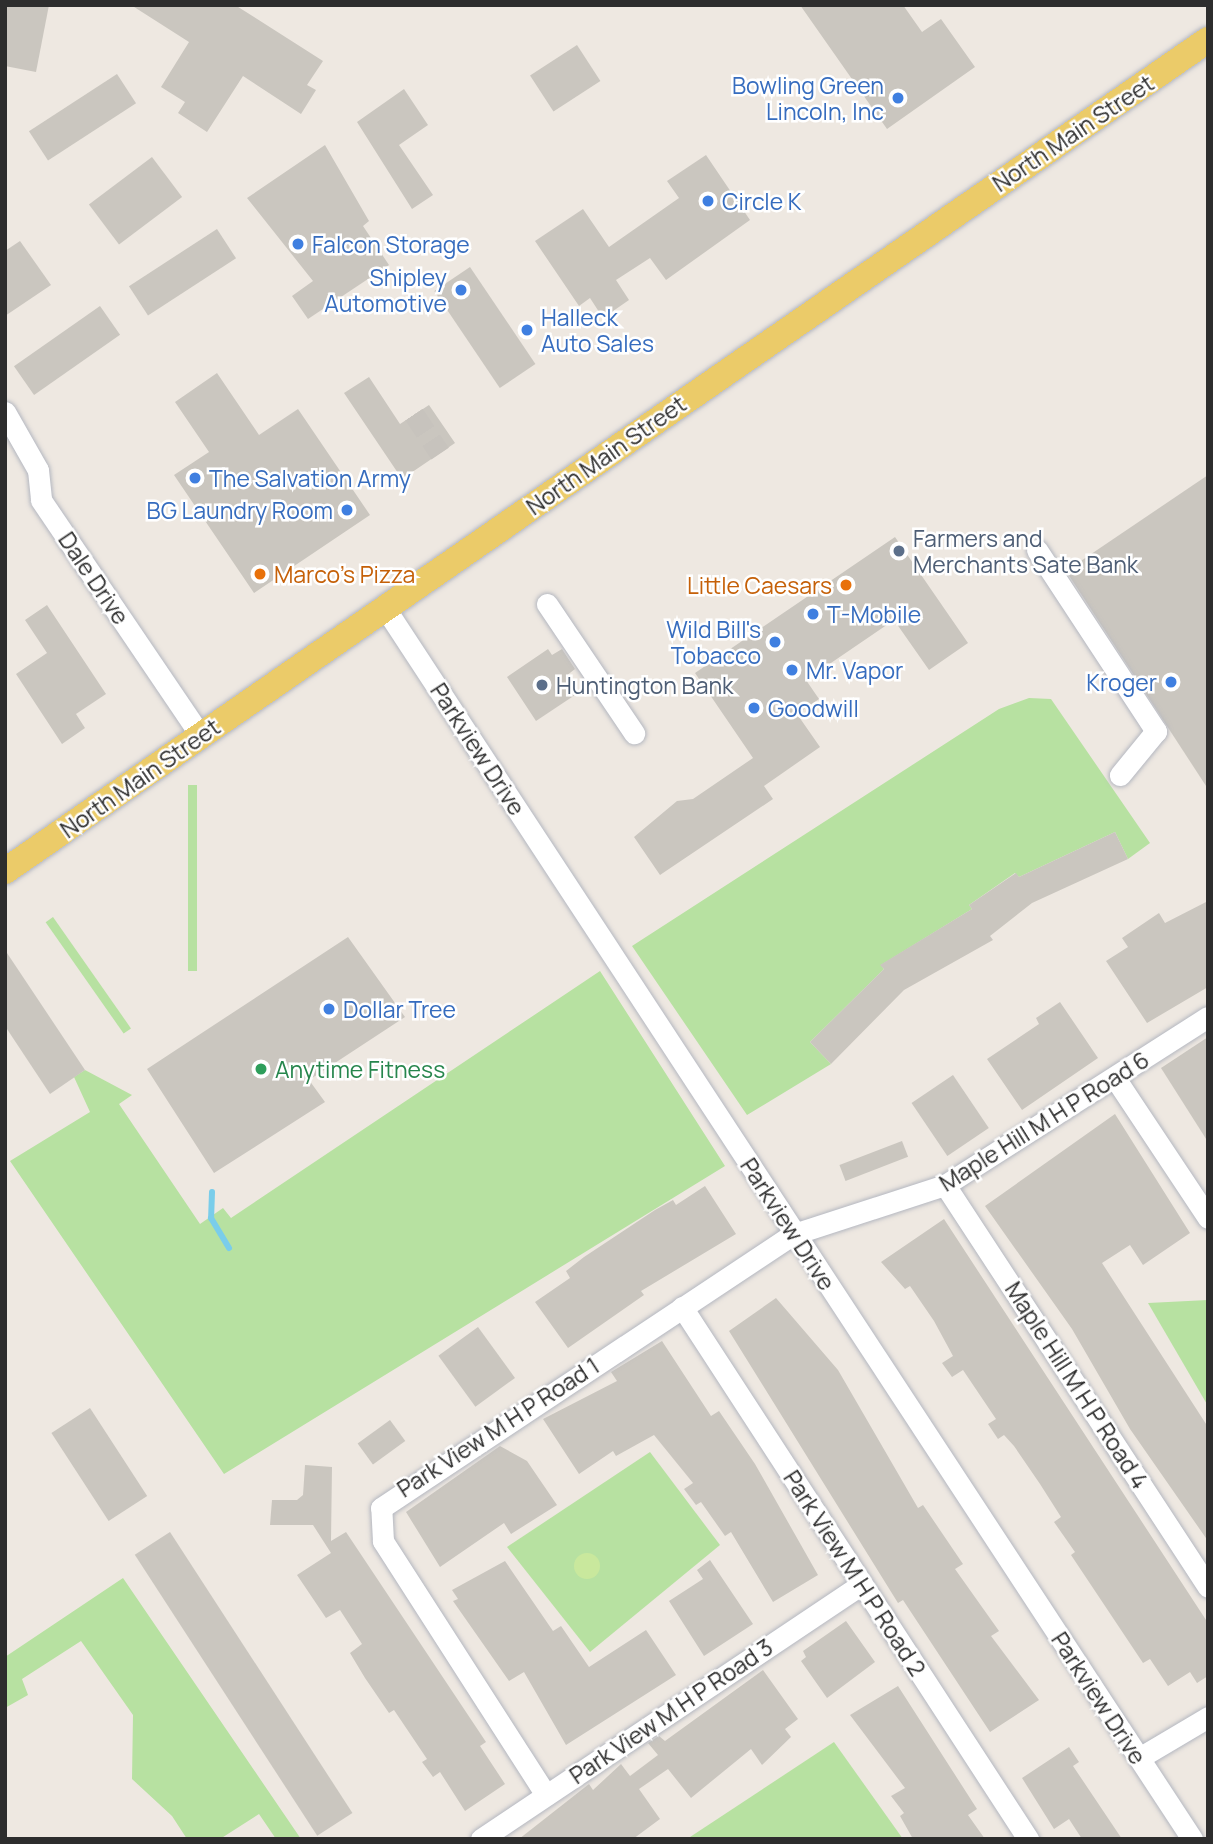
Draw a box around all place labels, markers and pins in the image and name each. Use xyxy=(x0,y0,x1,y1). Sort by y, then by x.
place label: Bowling Green Lincoln, Inc xyxy=(732,71,884,125)
marker: Bowling Green Lincoln, Inc xyxy=(890,90,906,106)
place label: Circle K xyxy=(722,187,801,215)
marker: Circle K xyxy=(700,193,716,209)
place label: Falcon Storage xyxy=(312,230,470,258)
marker: Falcon Storage xyxy=(290,236,306,252)
place label: Shipley Automotive xyxy=(324,263,447,317)
marker: Shipley Automotive xyxy=(453,282,469,298)
place label: Halleck Auto Sales xyxy=(541,303,654,357)
marker: Halleck Auto Sales xyxy=(519,322,535,338)
place label: The Salvation Army xyxy=(209,464,411,492)
marker: The Salvation Army xyxy=(187,470,203,486)
place label: BG Laundry Room xyxy=(147,496,333,524)
marker: BG Laundry Room xyxy=(339,502,355,518)
place label: Farmers and Merchants Sate Bank xyxy=(913,524,1138,578)
marker: Farmers and Merchants Sate Bank xyxy=(891,543,907,559)
place label: Marco’s Pizza xyxy=(274,560,415,588)
marker: Marco’s Pizza xyxy=(252,566,268,582)
place label: Little Caesars xyxy=(687,571,832,599)
marker: Little Caesars xyxy=(838,577,854,593)
place label: T-Mobile xyxy=(827,600,921,628)
marker: T-Mobile xyxy=(805,606,821,622)
place label: Wild Bill's Tobacco xyxy=(666,615,761,669)
marker: Wild Bill's Tobacco xyxy=(767,634,783,650)
place label: Mr. Vapor xyxy=(806,656,903,684)
marker: Mr. Vapor xyxy=(784,662,800,678)
place label: Kroger xyxy=(1086,668,1157,696)
place label: Huntington Bank xyxy=(556,671,733,699)
marker: Kroger xyxy=(1163,674,1179,690)
marker: Huntington Bank xyxy=(534,677,550,693)
place label: Goodwill xyxy=(768,694,859,722)
marker: Goodwill xyxy=(746,700,762,716)
place label: Dollar Tree xyxy=(343,995,456,1023)
marker: Dollar Tree xyxy=(321,1001,337,1017)
place label: Anytime Fitness xyxy=(275,1055,445,1083)
marker: Anytime Fitness xyxy=(253,1061,269,1077)

